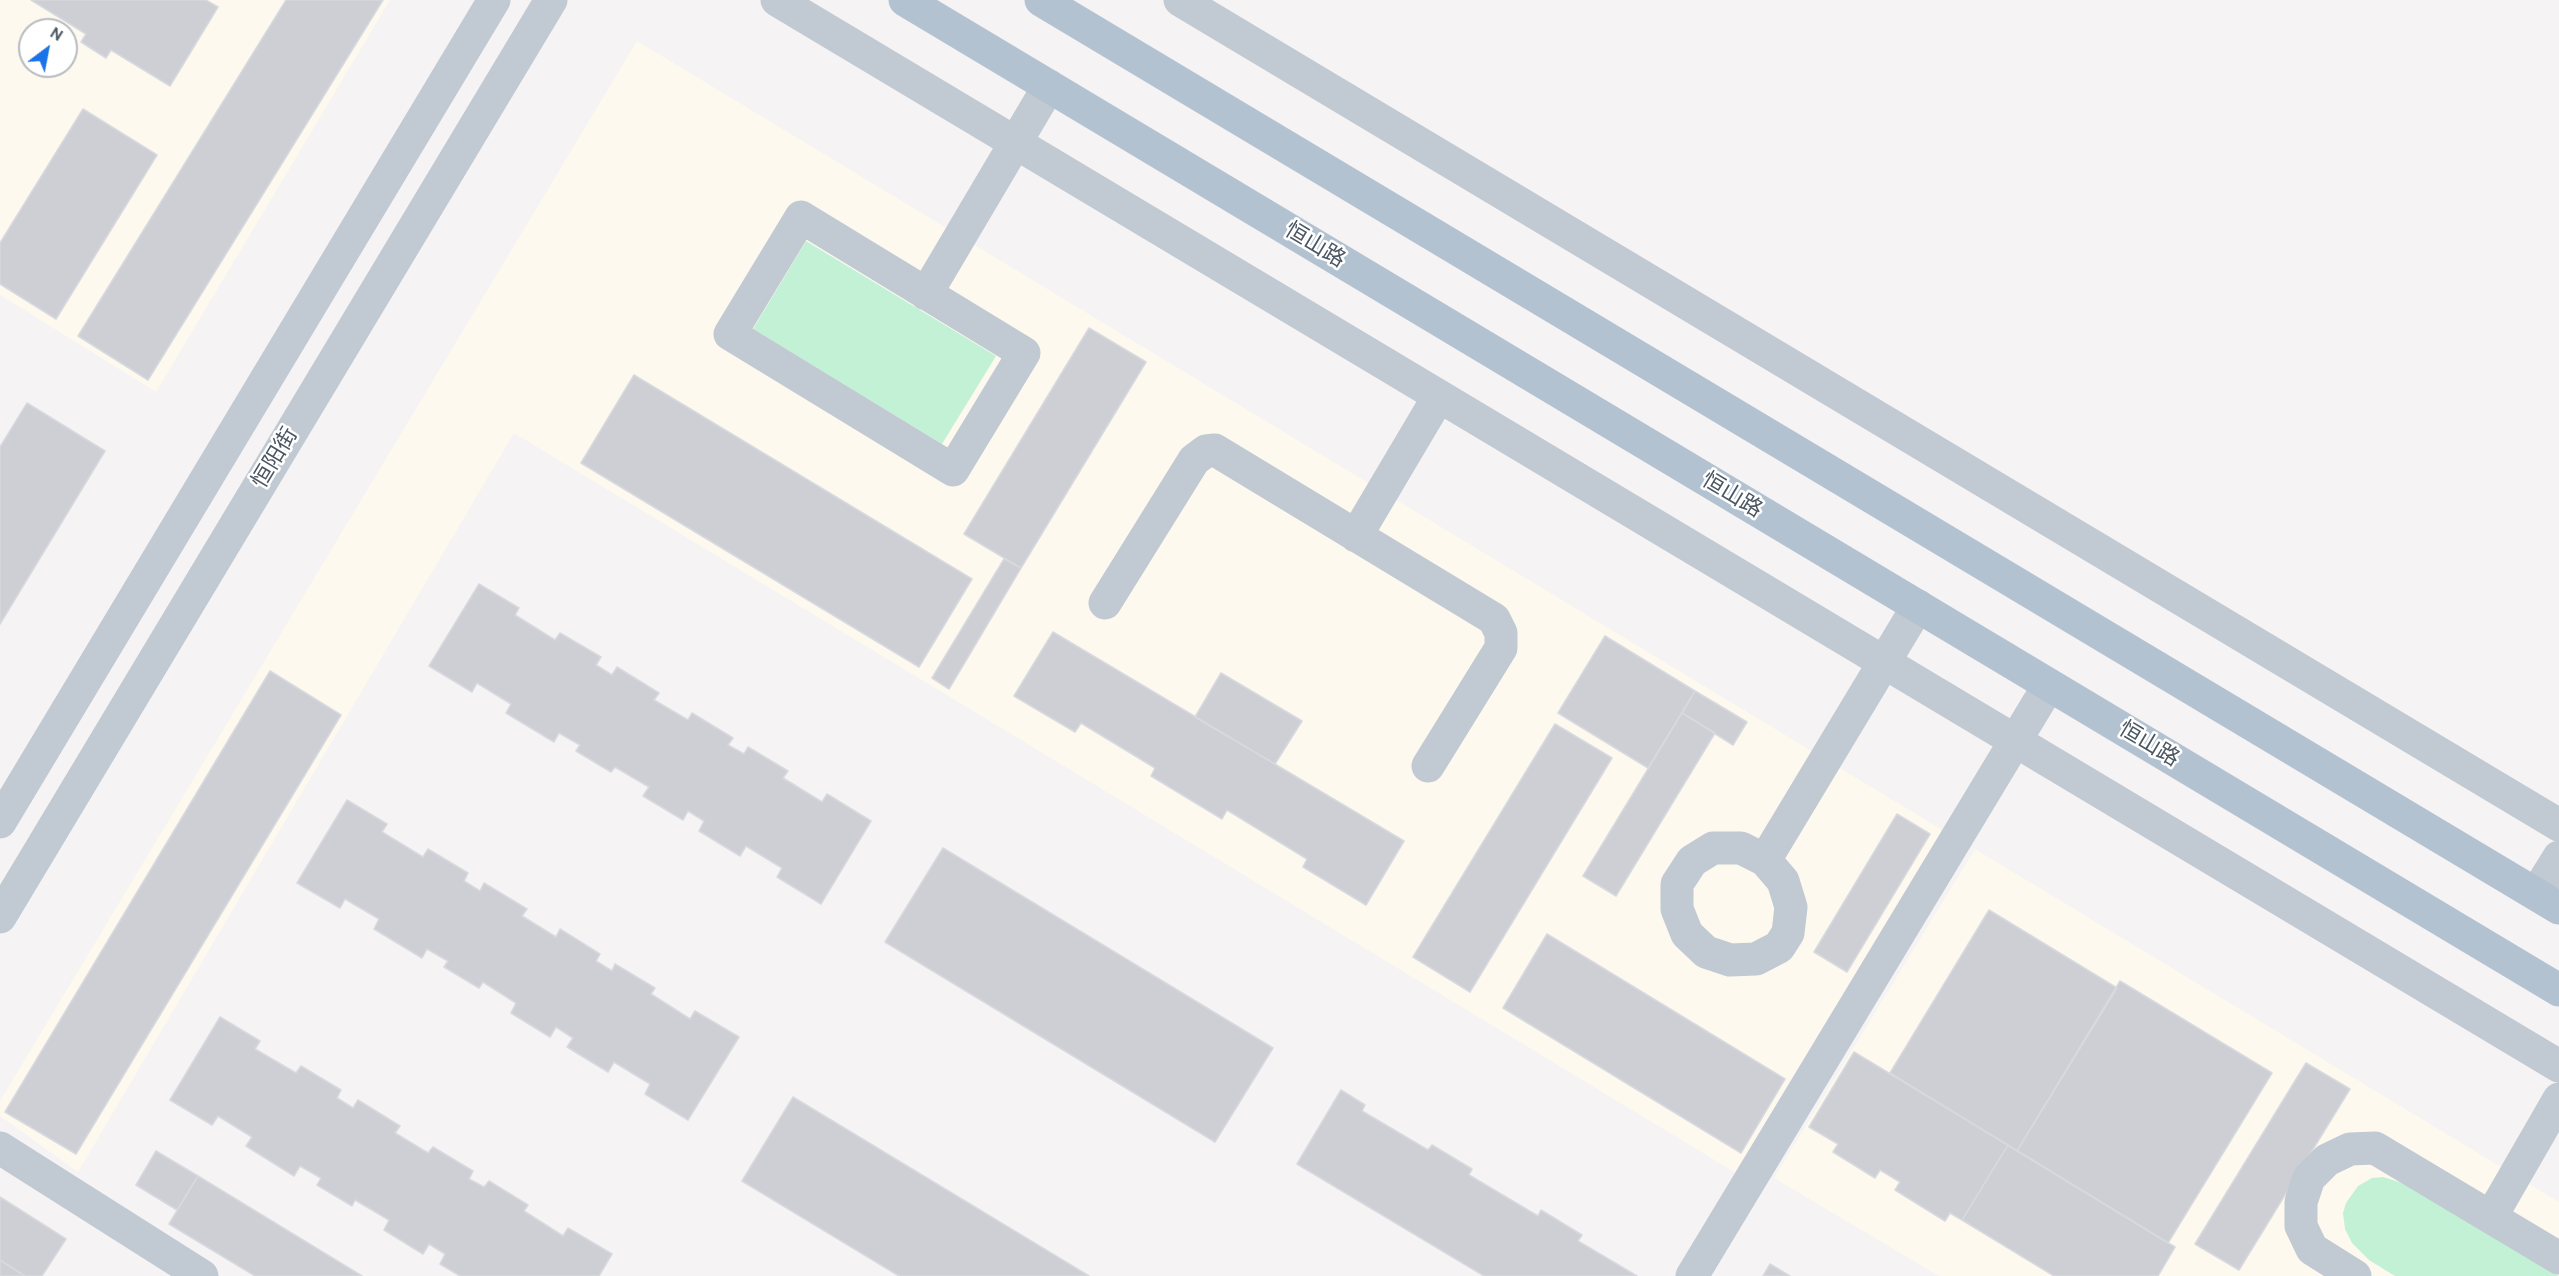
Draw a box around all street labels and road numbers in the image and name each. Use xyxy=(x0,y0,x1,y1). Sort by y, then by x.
street label: 恒山路 xyxy=(1280,217,1350,273)
street label: 恒阳街 xyxy=(247,423,303,493)
street label: 恒山路 xyxy=(1697,467,1767,523)
street label: 恒山路 xyxy=(2114,716,2184,772)

